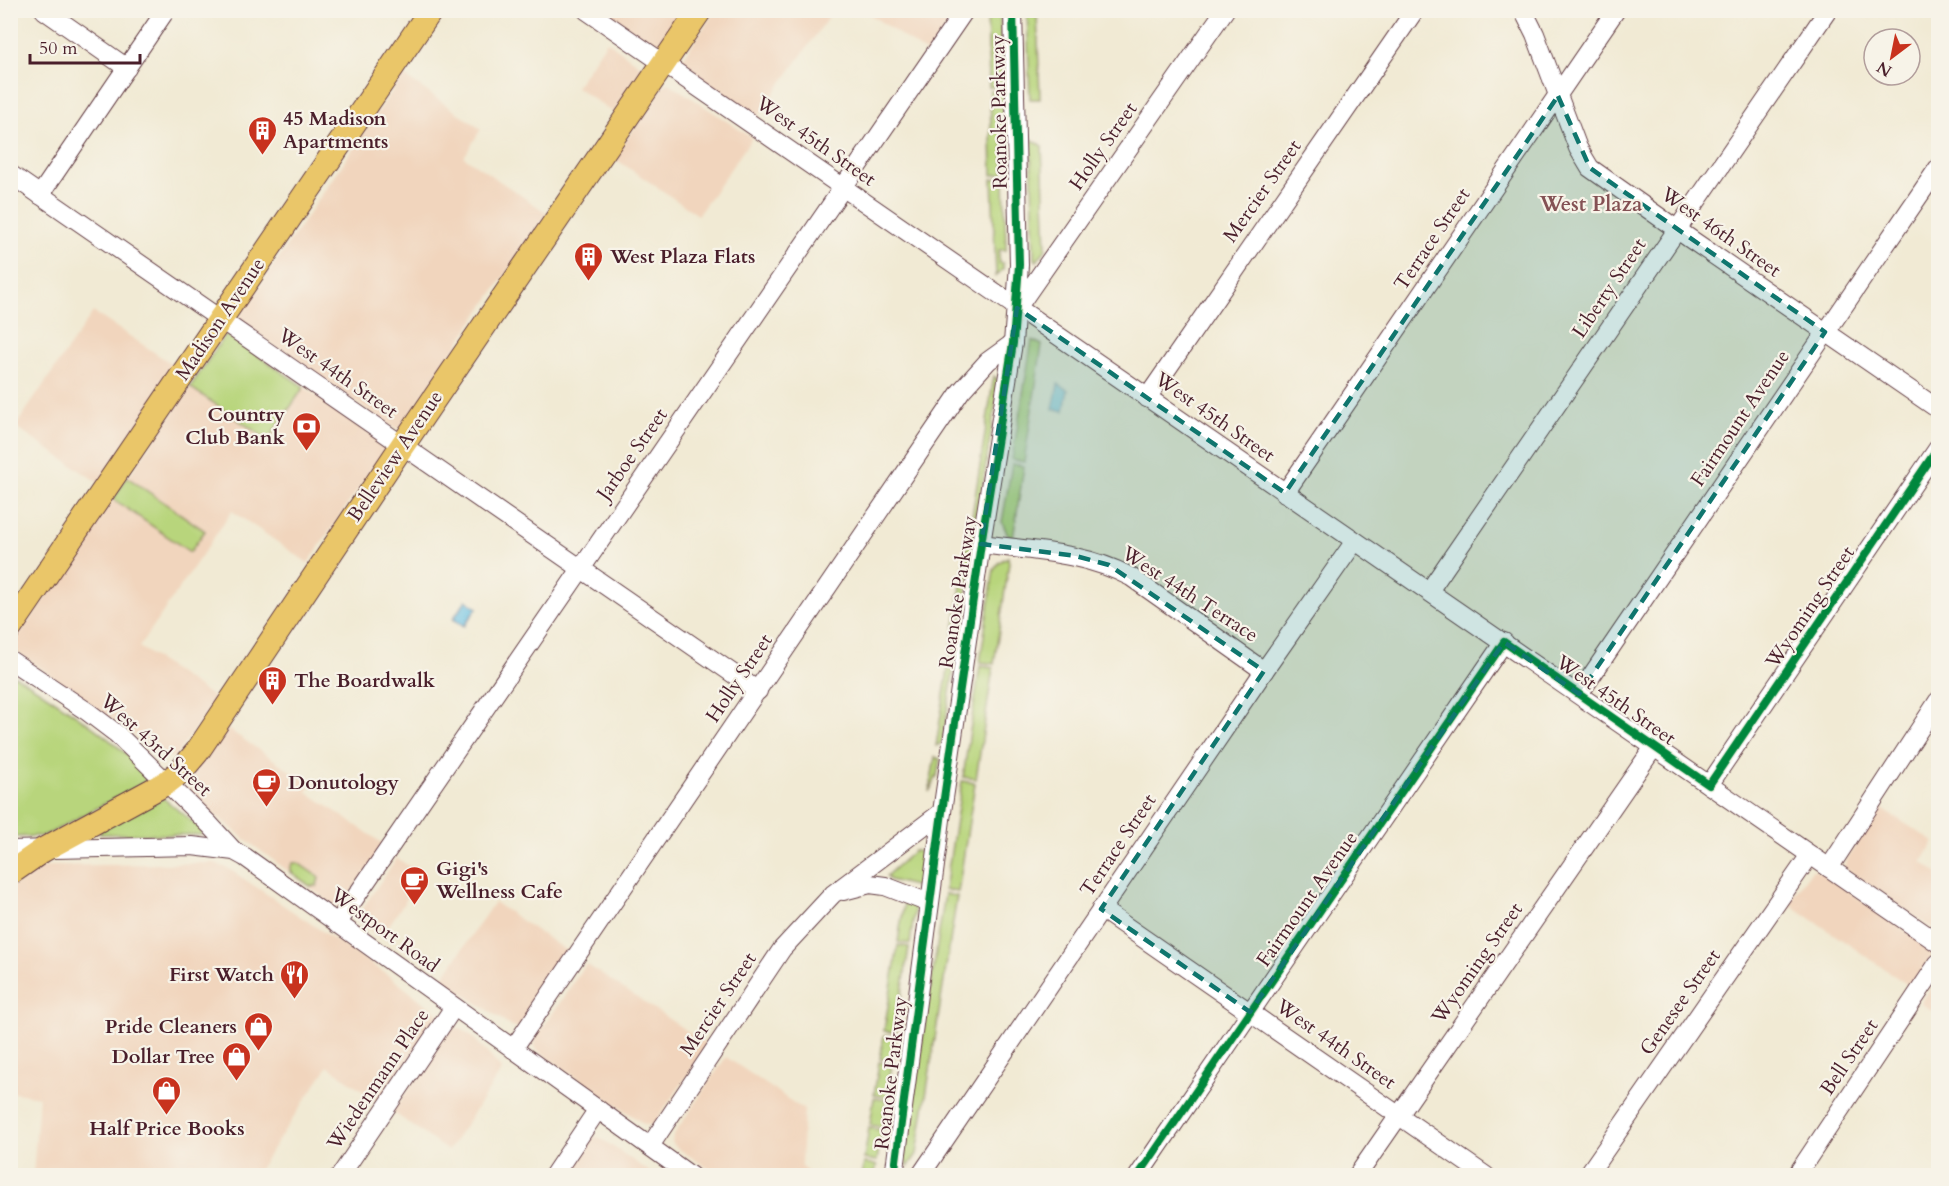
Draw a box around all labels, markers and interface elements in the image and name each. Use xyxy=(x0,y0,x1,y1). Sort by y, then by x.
scale bar xyxy=(30,27,140,65)
north arrow xyxy=(1862,27,1922,87)
street label: Roanoke Parkway xyxy=(984,34,1014,189)
text: 50 m xyxy=(39,36,78,61)
text: N xyxy=(1873,56,1896,82)
street label: West 45th Street xyxy=(750,89,882,193)
street label: Holly Street xyxy=(1063,96,1144,195)
place label: 45 Madison Apartments xyxy=(283,105,388,155)
building icon: 45 Madison Apartments xyxy=(246,114,278,156)
street label: Mercier Street xyxy=(1217,134,1308,248)
street label: West 46th Street xyxy=(1655,180,1787,284)
street label: Terrace Street xyxy=(1388,182,1477,296)
district label: West Plaza xyxy=(1539,190,1643,219)
street label: Liberty Street xyxy=(1566,232,1653,343)
building icon: West Plaza Flats xyxy=(573,240,605,282)
place label: West Plaza Flats xyxy=(609,243,755,270)
street label: Madison Avenue xyxy=(169,252,271,386)
street label: West 44th Street xyxy=(272,321,404,425)
street label: Fairmount Avenue xyxy=(1684,344,1796,492)
street label: West 45th Street xyxy=(1149,365,1281,469)
street label: Belleview Avenue xyxy=(341,385,449,527)
place label: Country Club Bank xyxy=(185,401,286,451)
street label: Jarboe Street xyxy=(589,402,674,508)
bank icon: Country Club Bank xyxy=(290,410,322,452)
street label: Roanoke Parkway xyxy=(933,513,983,670)
street label: West 44th Terrace xyxy=(1116,539,1264,648)
street label: Wyoming Street xyxy=(1759,540,1861,674)
street label: Holly Street xyxy=(699,628,779,728)
street label: West 45th Street xyxy=(1550,648,1682,752)
building icon: The Boardwalk xyxy=(257,664,289,706)
place label: The Boardwalk xyxy=(294,667,436,694)
street label: West 43rd Street xyxy=(94,687,218,803)
cafe icon: Donutology xyxy=(251,766,283,808)
place label: Donutology xyxy=(288,769,399,796)
street label: Terrace Street xyxy=(1074,788,1163,902)
street label: Fairmount Avenue xyxy=(1250,826,1364,972)
place label: Gigi's Wellness Cafe xyxy=(435,855,563,905)
cafe icon: Gigi's Wellness Cafe xyxy=(399,864,431,906)
street label: Westport Road xyxy=(324,881,445,979)
street label: Wyoming Street xyxy=(1425,897,1529,1030)
street label: Genesee Street xyxy=(1633,943,1727,1060)
street label: Mercier Street xyxy=(673,946,763,1061)
restaurant icon: First Watch xyxy=(279,958,311,1000)
place label: First Watch xyxy=(169,961,275,988)
street label: West 44th Street xyxy=(1270,992,1402,1096)
street label: Roanoke Parkway xyxy=(868,994,914,1151)
street label: Wiedenmann Place xyxy=(320,1003,435,1156)
shop icon: Pride Cleaners xyxy=(242,1010,274,1052)
place label: Pride Cleaners xyxy=(105,1013,237,1040)
street label: Bell Street xyxy=(1814,1013,1885,1100)
shop icon: Dollar Tree xyxy=(220,1040,252,1082)
place label: Dollar Tree xyxy=(112,1043,215,1070)
shop icon: Half Price Books xyxy=(151,1074,183,1116)
place label: Half Price Books xyxy=(89,1115,245,1142)

